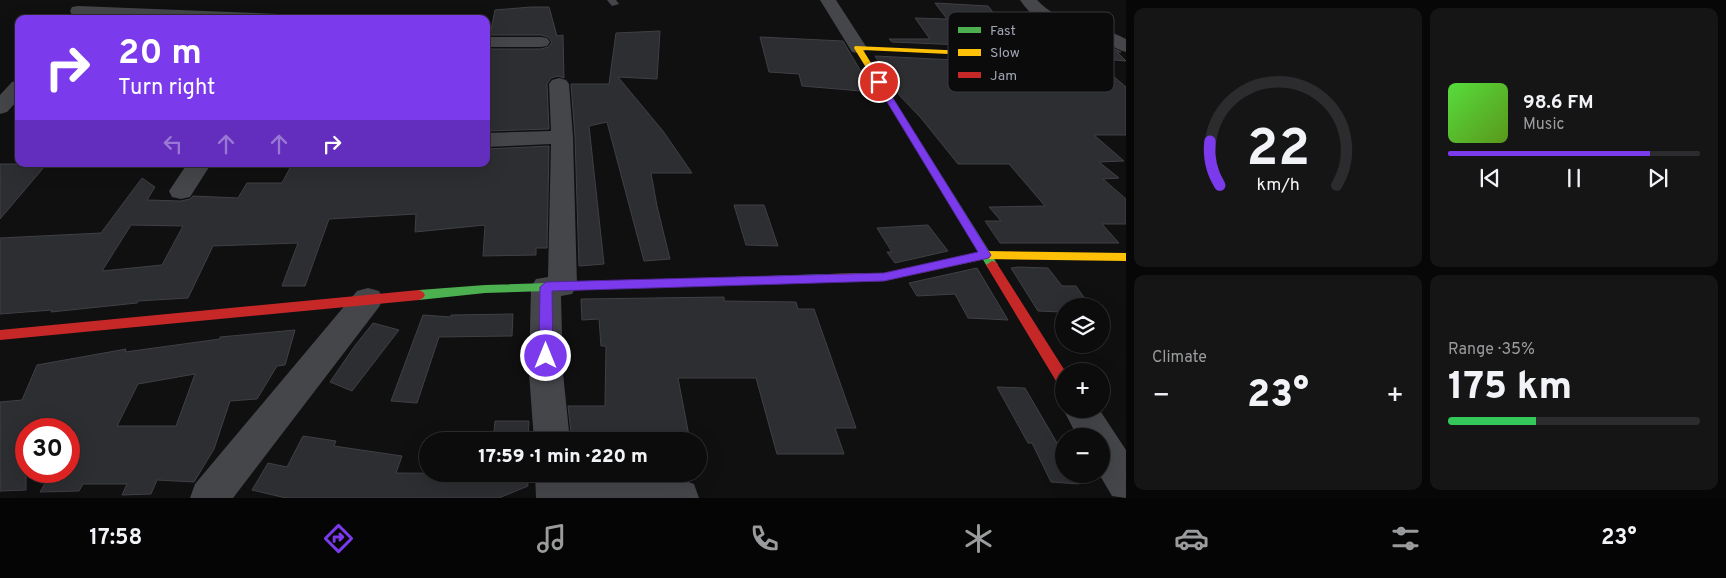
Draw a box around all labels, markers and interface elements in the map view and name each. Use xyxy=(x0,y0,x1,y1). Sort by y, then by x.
legend xyxy=(948,12,1114,92)
text: Fast xyxy=(990,23,1016,40)
text: 20 m xyxy=(118,32,202,76)
icon: right xyxy=(35,35,100,100)
text: Slow xyxy=(990,45,1020,62)
pin xyxy=(858,61,900,103)
icon: arrive xyxy=(865,68,893,96)
text: Jam xyxy=(990,68,1017,85)
text: Turn right xyxy=(118,75,215,102)
text: 98.6 FM xyxy=(1523,91,1594,115)
text: Music xyxy=(1523,115,1564,135)
text: 22 xyxy=(1246,118,1310,184)
icon: left xyxy=(159,130,187,158)
icon: ahead xyxy=(212,130,240,158)
icon: ahead xyxy=(265,130,293,158)
icon: right xyxy=(318,130,346,158)
icon: previous xyxy=(1476,164,1504,192)
icon: pause xyxy=(1560,164,1588,192)
icon: next xyxy=(1644,164,1672,192)
text: km/h xyxy=(1256,174,1300,197)
map controls xyxy=(1055,298,1110,483)
button: layers xyxy=(1055,298,1110,353)
position arrow xyxy=(519,329,571,381)
text: Range · 35% xyxy=(1448,340,1535,360)
text: Climate xyxy=(1152,348,1207,368)
button: + xyxy=(1055,363,1110,418)
text: 175 km xyxy=(1448,364,1572,413)
text: 23° xyxy=(1247,372,1309,421)
text: − xyxy=(1152,379,1170,415)
text: + xyxy=(1386,379,1404,415)
speed limit sign: 30 xyxy=(15,418,80,483)
button: − xyxy=(1055,428,1110,483)
text: 17:59 · 1 min · 220 m xyxy=(478,445,648,469)
icon: directions xyxy=(321,521,356,556)
icon: music xyxy=(534,521,569,556)
icon: phone xyxy=(747,521,782,556)
icon: climate xyxy=(961,521,996,556)
icon: car xyxy=(1174,521,1209,556)
icon: filters xyxy=(1388,521,1423,556)
text: 17:58 xyxy=(89,525,142,552)
text: 23° xyxy=(1601,525,1637,552)

